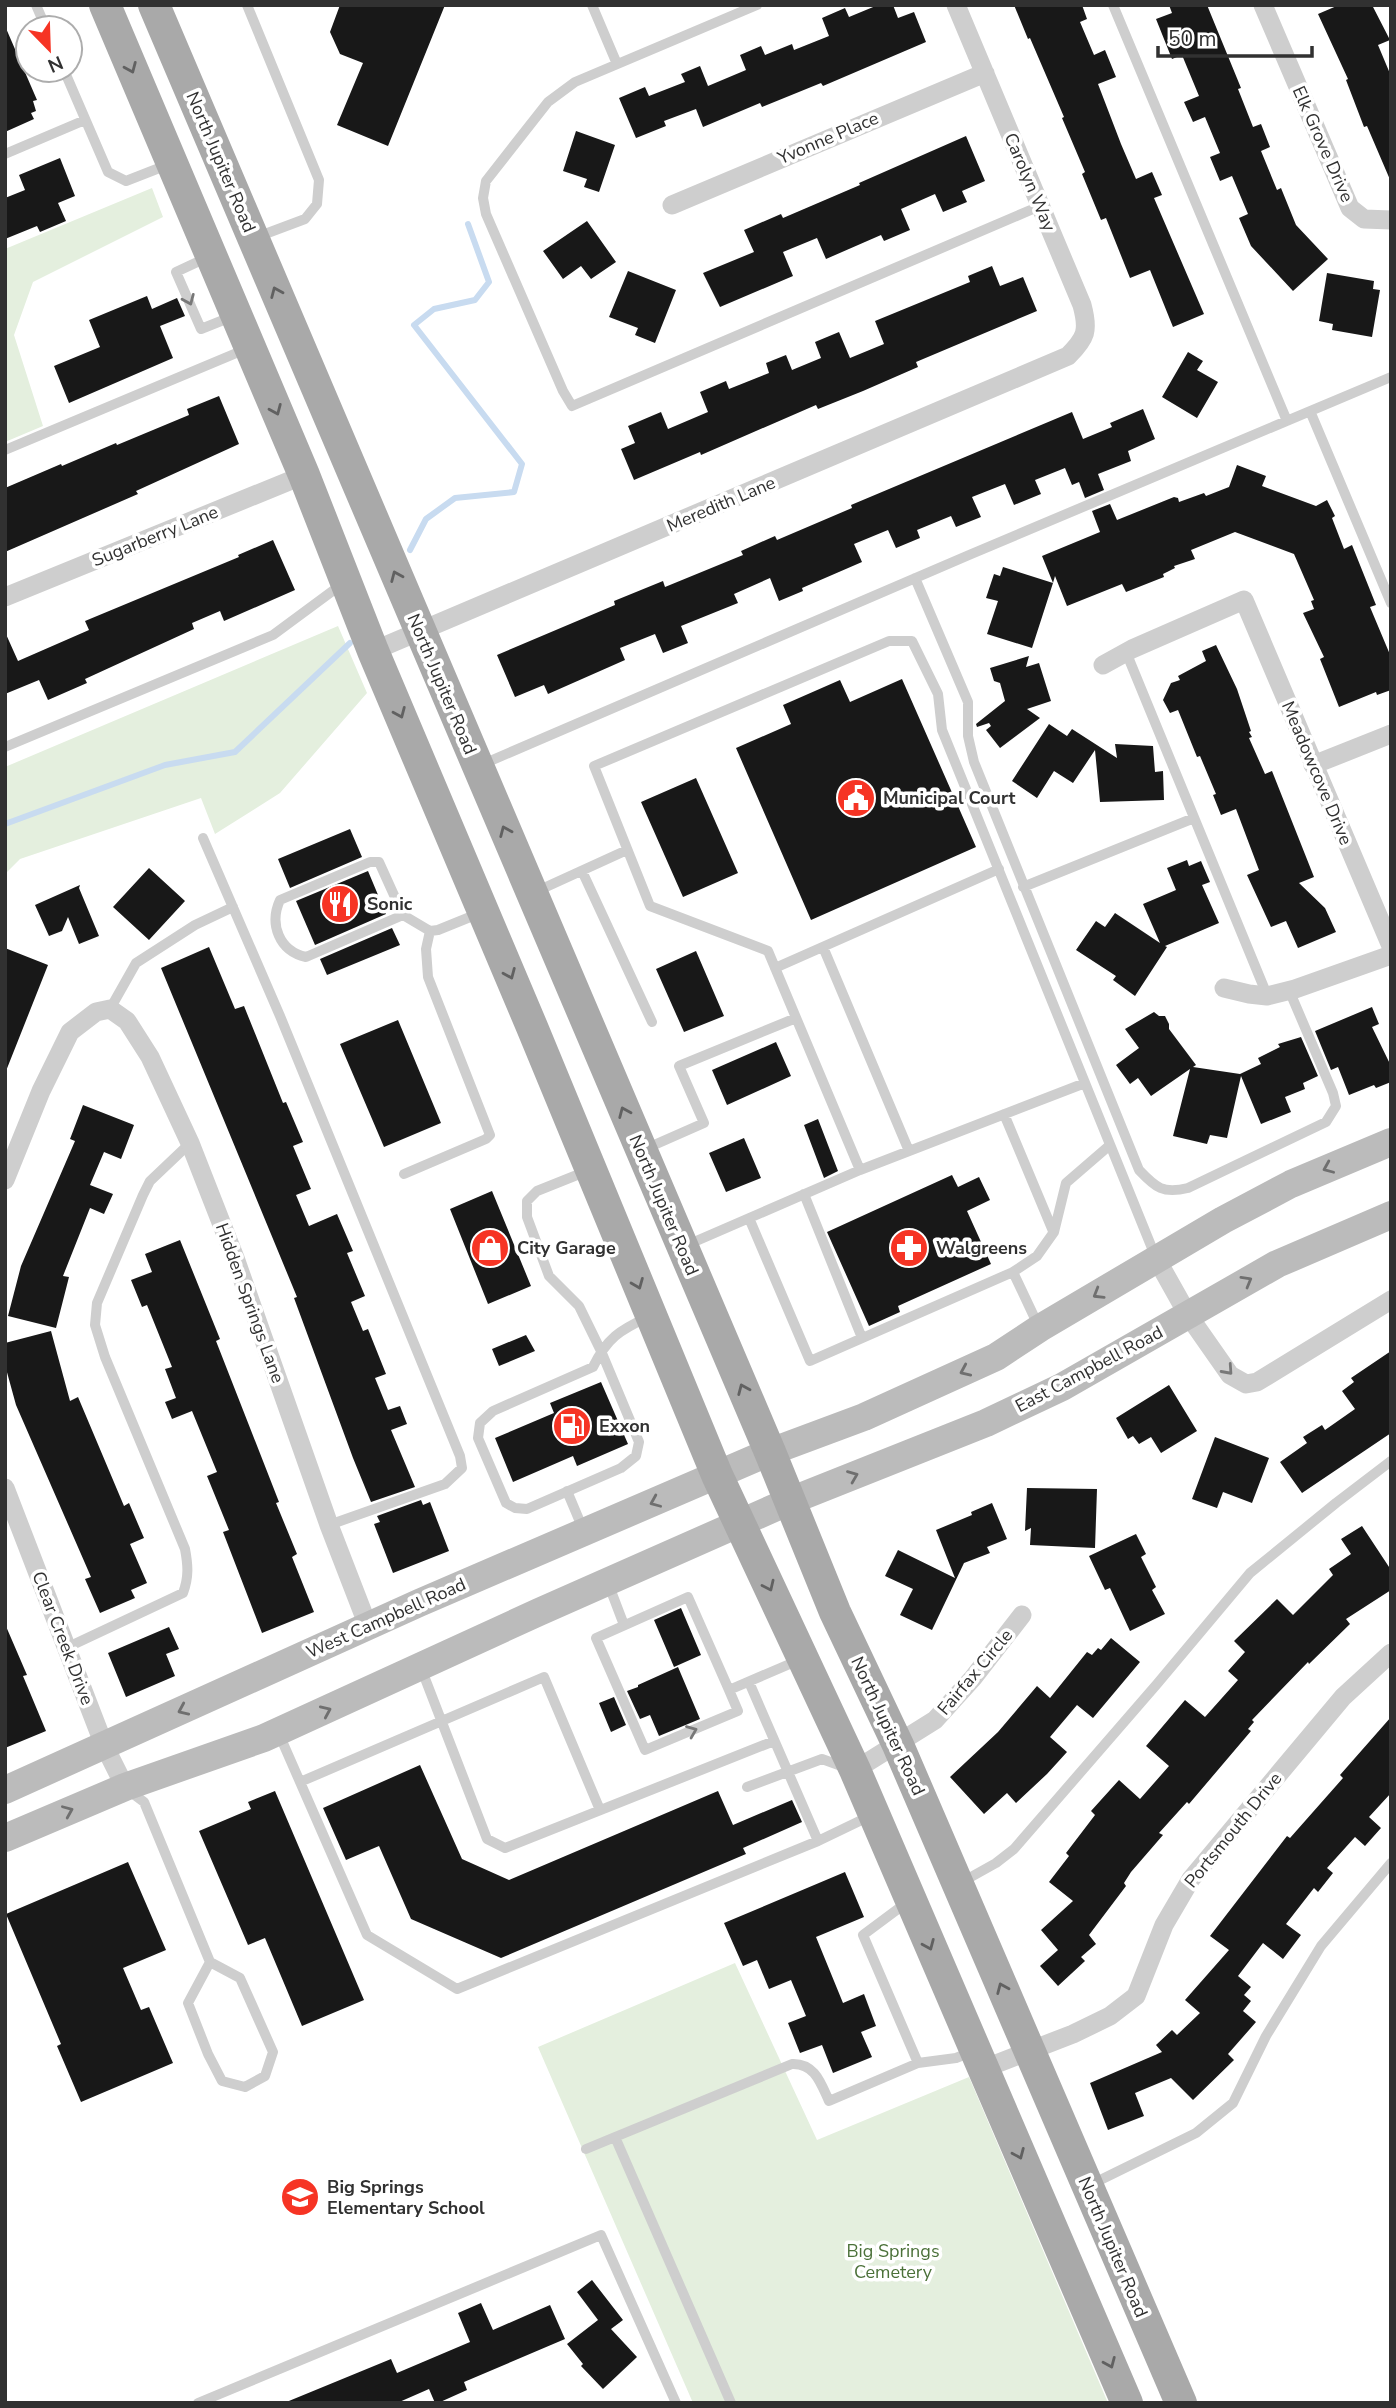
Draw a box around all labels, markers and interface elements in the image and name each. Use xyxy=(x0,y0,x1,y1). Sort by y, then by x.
north arrow xyxy=(14,14,84,84)
scale bar xyxy=(1158,14,1312,58)
text: 50 m xyxy=(1168,25,1217,53)
text: N xyxy=(44,49,67,78)
one-way arrow xyxy=(123,61,137,73)
street label: Elk Grove Drive xyxy=(1287,82,1359,206)
street label: North Jupiter Road xyxy=(181,88,261,236)
street label: Yvonne Place xyxy=(773,106,882,170)
street label: Carolyn Way xyxy=(999,129,1062,235)
one-way arrow xyxy=(270,287,284,299)
one-way arrow xyxy=(180,294,194,306)
one-way arrow xyxy=(268,403,282,415)
street label: Meredith Lane xyxy=(663,470,779,538)
street label: Sugarberry Lane xyxy=(88,500,222,572)
one-way arrow xyxy=(391,571,405,583)
street label: North Jupiter Road xyxy=(402,610,482,758)
street label: Meadowcove Drive xyxy=(1276,697,1358,849)
one-way arrow xyxy=(391,707,405,719)
public building icon: Municipal Court xyxy=(835,777,877,819)
place label: Municipal Court xyxy=(883,786,1015,810)
one-way arrow xyxy=(499,825,513,837)
restaurant icon: Sonic xyxy=(319,883,361,925)
place label: Sonic xyxy=(367,892,413,916)
one-way arrow xyxy=(502,967,516,979)
one-way arrow xyxy=(619,1107,633,1119)
street label: North Jupiter Road xyxy=(624,1131,704,1279)
one-way arrow xyxy=(1322,1160,1335,1174)
street label: Hidden Springs Lane xyxy=(210,1220,290,1386)
shop icon: City Garage xyxy=(469,1227,511,1269)
pharmacy icon: Walgreens xyxy=(888,1227,930,1269)
place label: City Garage xyxy=(517,1236,616,1260)
place label: Walgreens xyxy=(936,1236,1027,1260)
one-way arrow xyxy=(630,1276,644,1289)
one-way arrow xyxy=(1240,1276,1252,1289)
one-way arrow xyxy=(1092,1285,1105,1298)
street label: East Campbell Road xyxy=(1011,1320,1167,1418)
one-way arrow xyxy=(1220,1362,1232,1375)
one-way arrow xyxy=(960,1363,973,1377)
one-way arrow xyxy=(737,1384,751,1396)
fuel station icon: Exxon xyxy=(551,1405,593,1447)
place label: Exxon xyxy=(599,1414,650,1438)
one-way arrow xyxy=(847,1470,859,1484)
one-way arrow xyxy=(649,1494,662,1508)
street label: Clear Creek Drive xyxy=(26,1568,100,1708)
street label: West Campbell Road xyxy=(302,1572,470,1664)
one-way arrow xyxy=(761,1579,775,1591)
street label: Fairfax Circle xyxy=(932,1624,1018,1720)
street label: North Jupiter Road xyxy=(845,1653,931,1799)
one-way arrow xyxy=(178,1702,190,1716)
one-way arrow xyxy=(318,1705,331,1719)
one-way arrow xyxy=(685,1725,697,1739)
street label: Portsmouth Drive xyxy=(1179,1767,1287,1893)
one-way arrow xyxy=(61,1805,73,1819)
one-way arrow xyxy=(921,1938,935,1950)
one-way arrow xyxy=(997,1983,1011,1995)
one-way arrow xyxy=(1011,2147,1025,2159)
street label: North Jupiter Road xyxy=(1073,2173,1153,2321)
place label: Big Springs Elementary School xyxy=(327,2175,485,2220)
school or university icon: Big Springs Elementary School xyxy=(279,2176,321,2218)
park label: Big Springs Cemetery xyxy=(846,2239,940,2284)
one-way arrow xyxy=(1101,2356,1115,2368)

